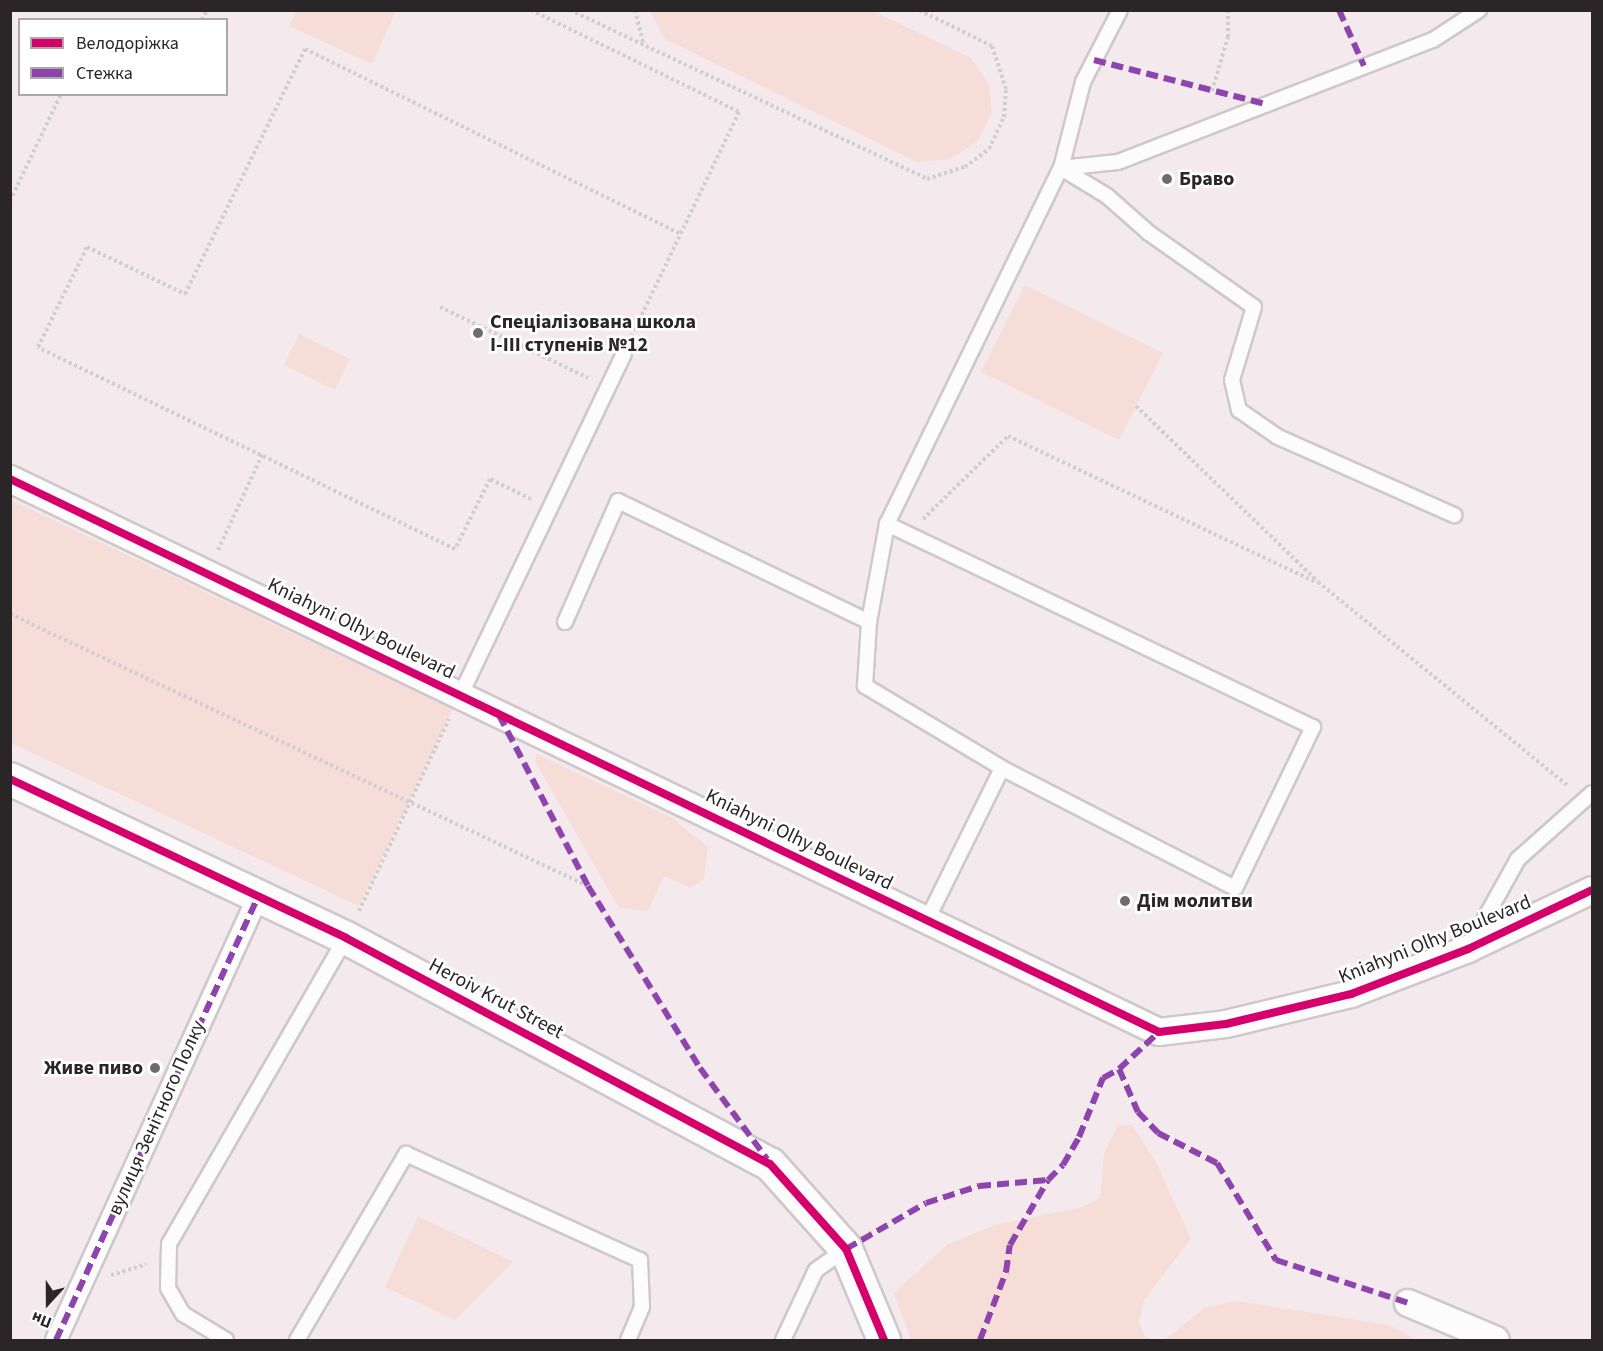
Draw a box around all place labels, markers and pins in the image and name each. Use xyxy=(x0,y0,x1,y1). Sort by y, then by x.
place label: Браво xyxy=(1179,167,1234,191)
marker: Браво xyxy=(1160,172,1174,186)
place label: Спеціалізована школа І-ІІІ ступенів №12 xyxy=(490,310,696,357)
marker: Спеціалізована школа І-ІІІ ступенів №12 xyxy=(471,326,485,340)
place label: Дім молитви xyxy=(1137,889,1253,913)
marker: Дім молитви xyxy=(1118,894,1132,908)
place label: Живе пиво xyxy=(44,1056,143,1080)
marker: Живе пиво xyxy=(148,1061,162,1075)

